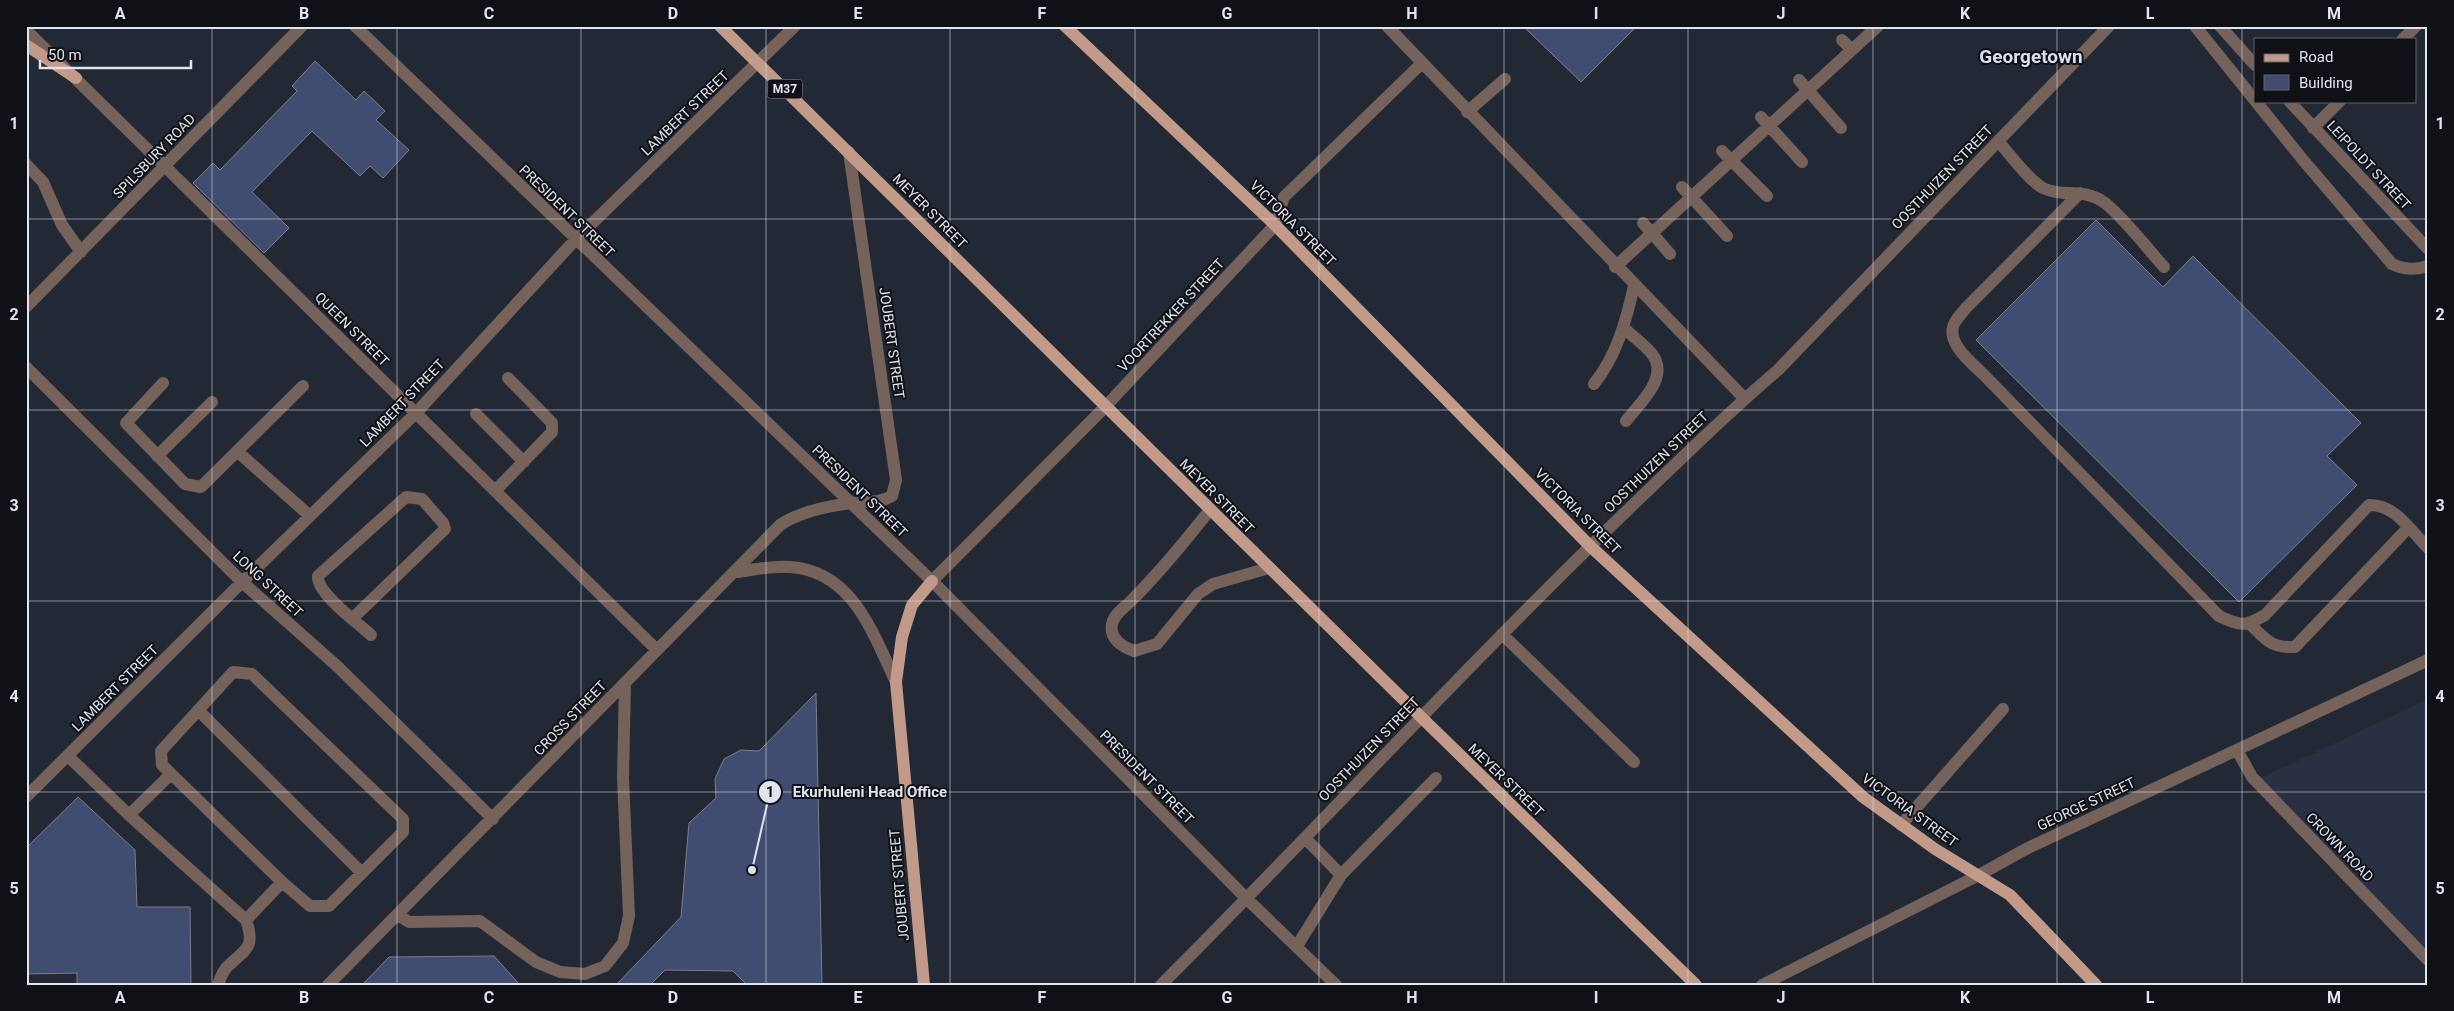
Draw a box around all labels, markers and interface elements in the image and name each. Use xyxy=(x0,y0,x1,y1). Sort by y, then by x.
text: A xyxy=(115,4,126,23)
text: B xyxy=(299,4,309,23)
text: C xyxy=(484,4,494,23)
text: D xyxy=(668,4,678,23)
text: E xyxy=(854,4,863,23)
text: F xyxy=(1038,4,1047,23)
text: G xyxy=(1222,4,1233,23)
text: H xyxy=(1406,4,1418,23)
text: I xyxy=(1594,4,1598,23)
text: J xyxy=(1777,4,1785,23)
text: K xyxy=(1960,4,1971,23)
text: L xyxy=(2146,4,2155,23)
text: M xyxy=(2327,4,2341,23)
scale bar xyxy=(40,38,191,70)
legend xyxy=(2254,38,2416,102)
district label: Georgetown xyxy=(1979,45,2083,68)
text: 50 m xyxy=(48,46,82,64)
text: Road xyxy=(2299,48,2333,66)
street label: LAMBERT STREET xyxy=(638,67,732,159)
text: Building xyxy=(2299,74,2353,92)
road number: M37 xyxy=(768,80,802,98)
street label: SPILSBURY ROAD xyxy=(110,110,198,202)
text: 1 xyxy=(9,114,19,133)
text: 1 xyxy=(2435,114,2445,133)
street label: LEIPOLDT STREET xyxy=(2324,117,2415,213)
street label: OOSTHUIZEN STREET xyxy=(1888,121,1996,232)
street label: PRESIDENT STREET xyxy=(516,162,618,261)
street label: MEYER STREET xyxy=(890,171,971,252)
street label: VICTORIA STREET xyxy=(1247,177,1340,270)
street label: VOORTREKKER STREET xyxy=(1115,255,1228,375)
street label: JOUBERT STREET xyxy=(876,286,908,400)
street label: QUEEN STREET xyxy=(312,289,393,370)
text: 2 xyxy=(9,305,19,324)
text: 2 xyxy=(2435,305,2445,324)
street label: LAMBERT STREET xyxy=(356,356,448,450)
street label: OOSTHUIZEN STREET xyxy=(1601,408,1712,516)
street label: PRESIDENT STREET xyxy=(809,442,911,541)
street label: MEYER STREET xyxy=(1177,456,1258,537)
street label: VICTORIA STREET xyxy=(1532,465,1625,558)
text: 3 xyxy=(9,496,19,515)
text: 3 xyxy=(2435,496,2445,515)
street label: LONG STREET xyxy=(230,548,307,621)
street label: LAMBERT STREET xyxy=(69,641,162,734)
street label: CROSS STREET xyxy=(530,677,610,759)
text: 4 xyxy=(9,687,19,706)
text: 4 xyxy=(2435,687,2445,706)
street label: OOSTHUIZEN STREET xyxy=(1315,693,1423,804)
street label: PRESIDENT STREET xyxy=(1097,727,1198,828)
street label: MEYER STREET xyxy=(1465,740,1547,820)
street label: VICTORIA STREET xyxy=(1859,770,1961,850)
street label: GEORGE STREET xyxy=(2034,774,2138,834)
callout: Ekurhuleni Head Office xyxy=(758,777,957,807)
text: 1 xyxy=(766,783,774,801)
text: Ekurhuleni Head Office xyxy=(793,783,947,801)
street label: CROWN ROAD xyxy=(2303,809,2377,885)
street label: JOUBERT STREET xyxy=(886,828,912,942)
text: 5 xyxy=(9,879,19,898)
text: 5 xyxy=(2435,879,2445,898)
text: A xyxy=(115,988,126,1007)
text: B xyxy=(299,988,309,1007)
text: C xyxy=(484,988,494,1007)
text: D xyxy=(668,988,678,1007)
text: E xyxy=(854,988,863,1007)
text: F xyxy=(1038,988,1047,1007)
text: G xyxy=(1222,988,1233,1007)
text: H xyxy=(1406,988,1418,1007)
text: I xyxy=(1594,988,1598,1007)
text: J xyxy=(1777,988,1785,1007)
text: K xyxy=(1960,988,1971,1007)
text: L xyxy=(2146,988,2155,1007)
text: M xyxy=(2327,988,2341,1007)

